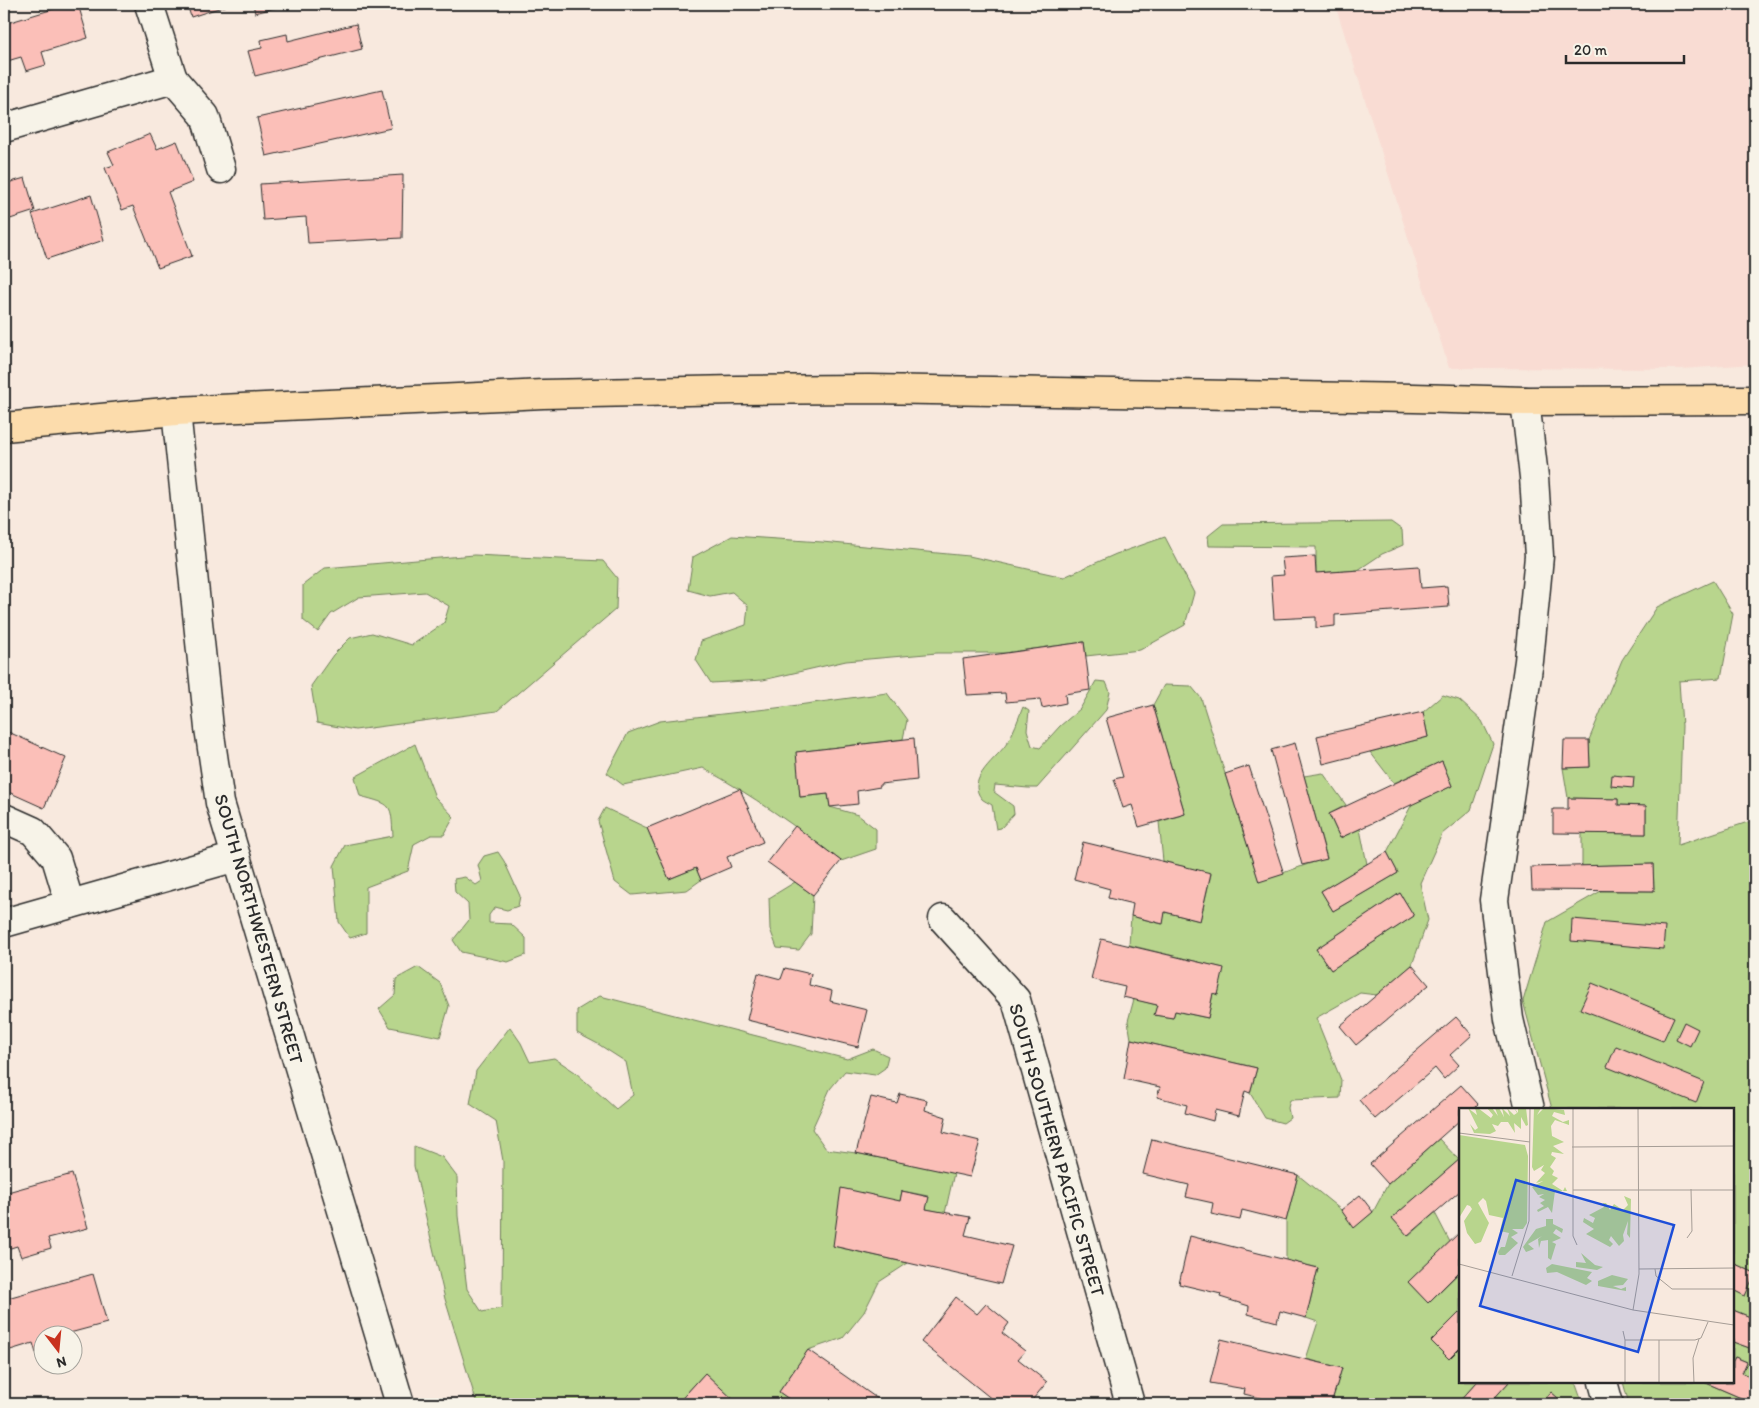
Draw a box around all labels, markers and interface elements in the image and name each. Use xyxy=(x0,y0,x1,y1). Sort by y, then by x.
scale bar xyxy=(1566,32,1684,64)
text: 20 m xyxy=(1574,41,1608,59)
street label: SOUTH NORTHWESTERN STREET xyxy=(209,791,309,1067)
street label: SOUTH SOUTHERN PACIFIC STREET xyxy=(1004,1001,1110,1299)
inset map xyxy=(1459,1108,1734,1383)
north arrow xyxy=(32,1326,82,1376)
text: N xyxy=(55,1353,68,1371)

